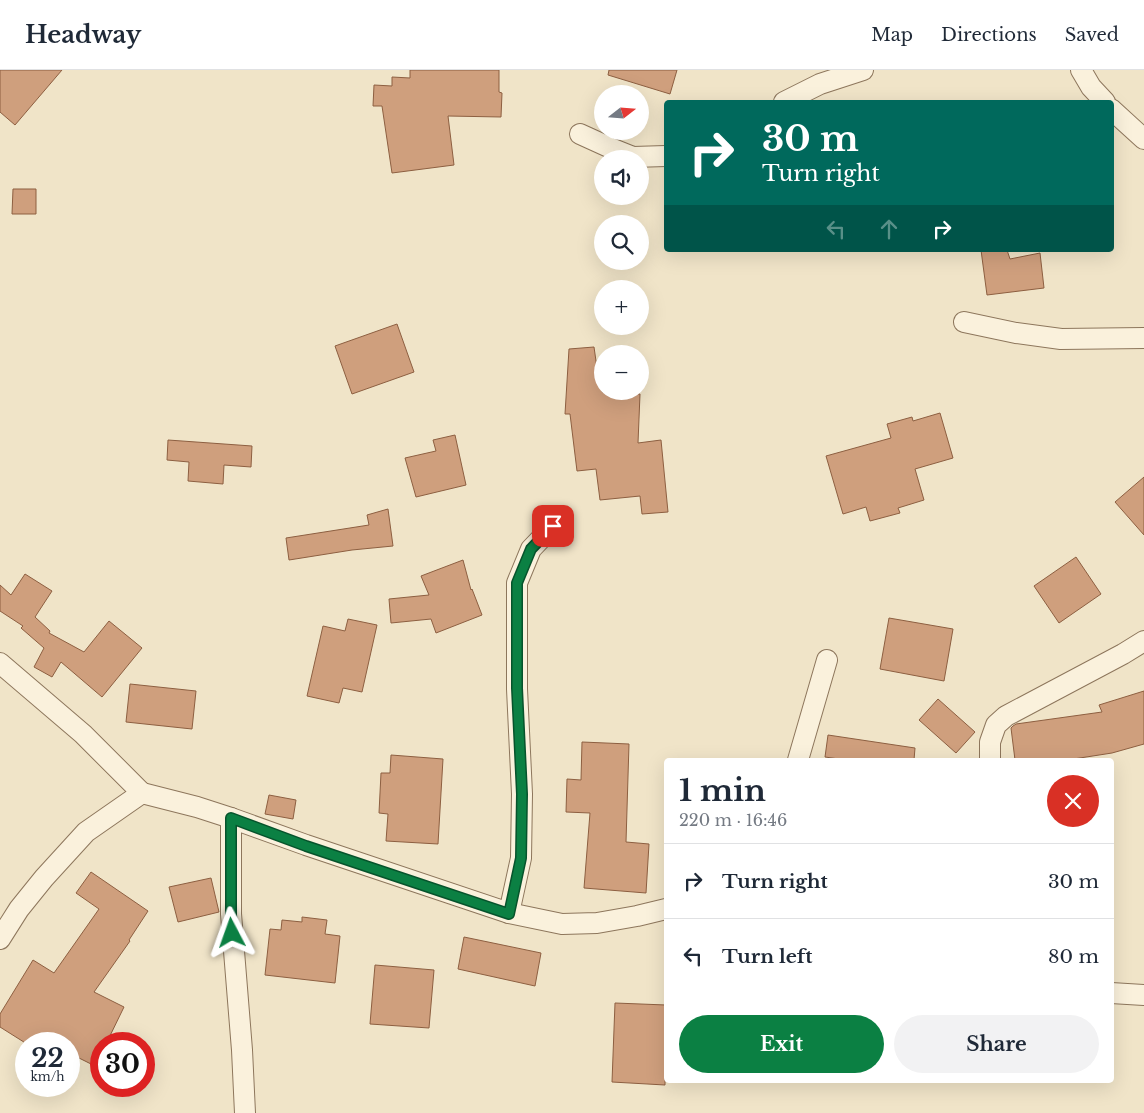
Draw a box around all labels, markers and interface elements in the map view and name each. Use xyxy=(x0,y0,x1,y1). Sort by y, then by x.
text: Headway xyxy=(25,20,141,49)
text: Map xyxy=(871,24,913,46)
text: Directions xyxy=(941,24,1037,46)
text: Saved xyxy=(1065,24,1119,46)
north arrow xyxy=(594,85,649,140)
map controls xyxy=(594,85,649,400)
text: 30 m xyxy=(762,117,859,160)
icon: right xyxy=(679,120,744,185)
button: sound xyxy=(594,150,649,205)
text: Turn right xyxy=(762,160,880,187)
button: search xyxy=(594,215,649,270)
icon: left xyxy=(822,215,850,243)
icon: ahead xyxy=(875,215,903,243)
icon: right xyxy=(928,215,956,243)
button: + xyxy=(594,280,649,335)
button: − xyxy=(594,345,649,400)
pin xyxy=(532,505,574,547)
icon: arrive xyxy=(539,512,567,540)
text: 1 min xyxy=(679,772,766,809)
button: close xyxy=(1047,775,1099,827)
text: 220 m · 16:46 xyxy=(679,810,787,830)
icon: right xyxy=(679,867,707,895)
text: Turn right xyxy=(722,870,828,893)
text: 30 m xyxy=(1048,870,1099,893)
position arrow xyxy=(205,906,257,958)
icon: left xyxy=(679,942,707,970)
text: Turn left xyxy=(722,945,813,968)
text: 80 m xyxy=(1048,945,1099,968)
button: Exit xyxy=(679,1015,884,1073)
button: Share xyxy=(894,1015,1099,1073)
speed limit sign: 30 xyxy=(90,1032,155,1097)
text: 22 xyxy=(31,1043,64,1074)
text: km/h xyxy=(30,1069,65,1084)

